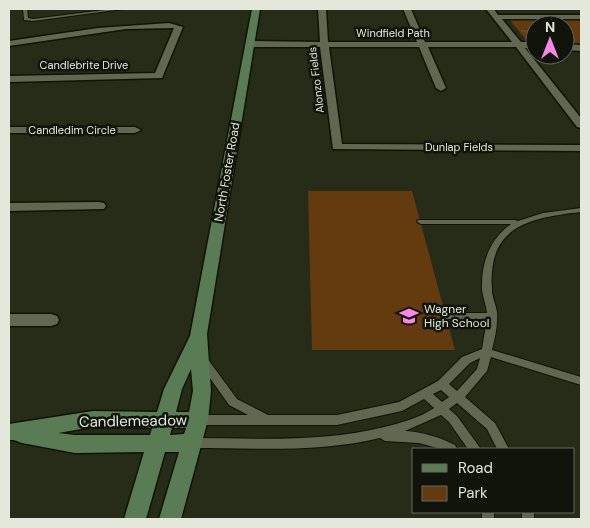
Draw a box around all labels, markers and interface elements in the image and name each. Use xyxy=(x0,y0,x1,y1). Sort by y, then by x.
north arrow xyxy=(525,15,575,65)
text: N xyxy=(545,18,555,36)
street label: Windfield Path xyxy=(356,26,430,40)
street label: Alonzo Fields xyxy=(305,46,327,114)
street label: Candlebrite Drive xyxy=(40,58,128,72)
street label: North Foster Road xyxy=(210,121,244,223)
street label: Candledim Circle xyxy=(28,123,116,137)
street label: Dunlap Fields xyxy=(425,140,493,154)
place label: Wagner High School xyxy=(424,301,489,331)
school or university icon: Wagner High School xyxy=(398,305,420,327)
street label: Candlemeadow xyxy=(79,410,188,432)
legend xyxy=(412,448,575,513)
text: Road xyxy=(458,458,493,478)
text: Park xyxy=(458,483,488,503)

